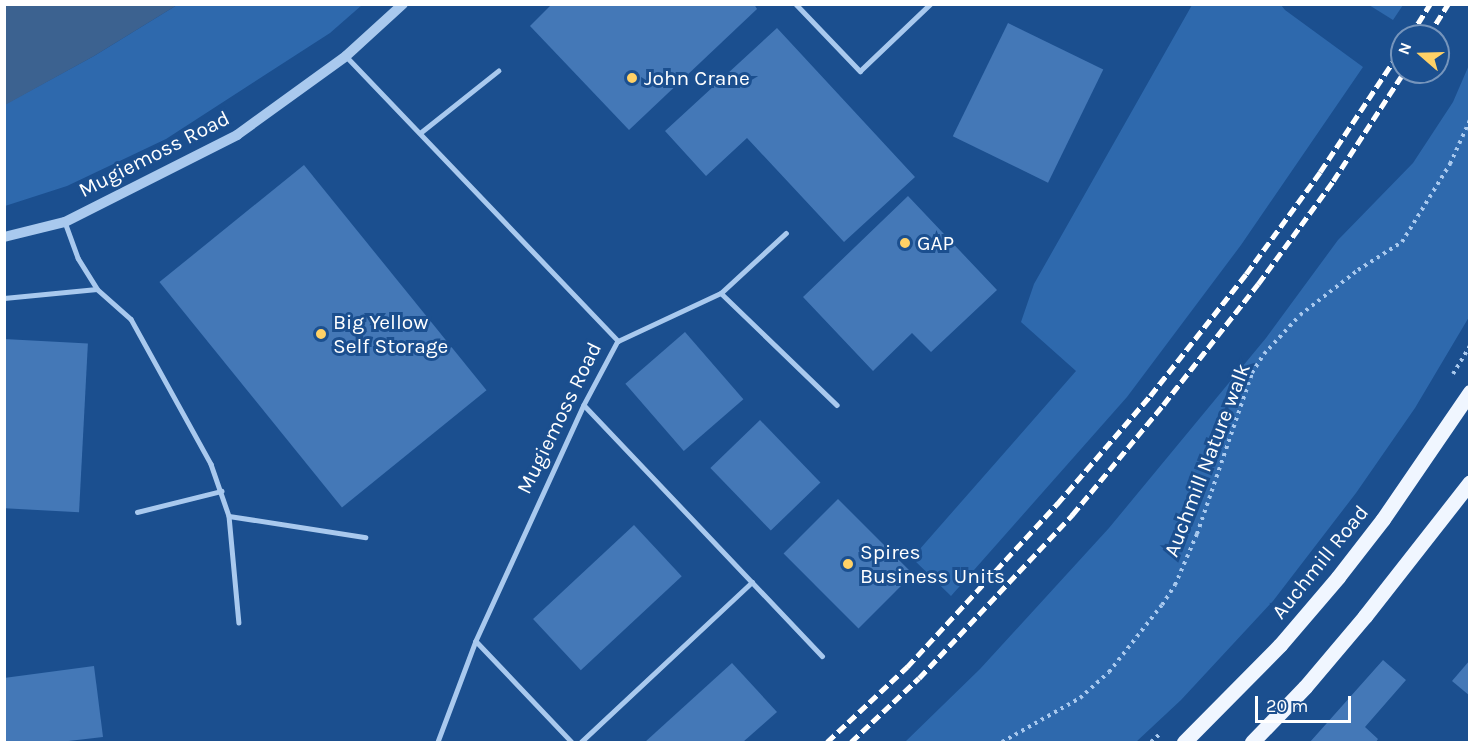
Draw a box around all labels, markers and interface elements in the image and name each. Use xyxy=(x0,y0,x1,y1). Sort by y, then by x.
north arrow xyxy=(1390,24,1450,84)
text: N xyxy=(1394,40,1415,57)
place label: John Crane xyxy=(644,65,750,91)
marker: John Crane xyxy=(625,71,639,85)
street label: Mugiemoss Road xyxy=(74,105,234,203)
place label: GAP xyxy=(917,230,954,256)
marker: GAP xyxy=(898,236,912,250)
place label: Big Yellow Self Storage xyxy=(333,309,448,359)
marker: Big Yellow Self Storage xyxy=(314,327,328,341)
street label: Mugiemoss Road xyxy=(511,338,607,498)
street label: Auchmill Nature walk xyxy=(1158,360,1256,560)
street label: Auchmill Road xyxy=(1266,500,1374,624)
place label: Spires Business Units xyxy=(860,539,1005,589)
marker: Spires Business Units xyxy=(841,557,855,571)
scale bar xyxy=(1258,684,1354,722)
text: 20 m xyxy=(1266,695,1308,717)

